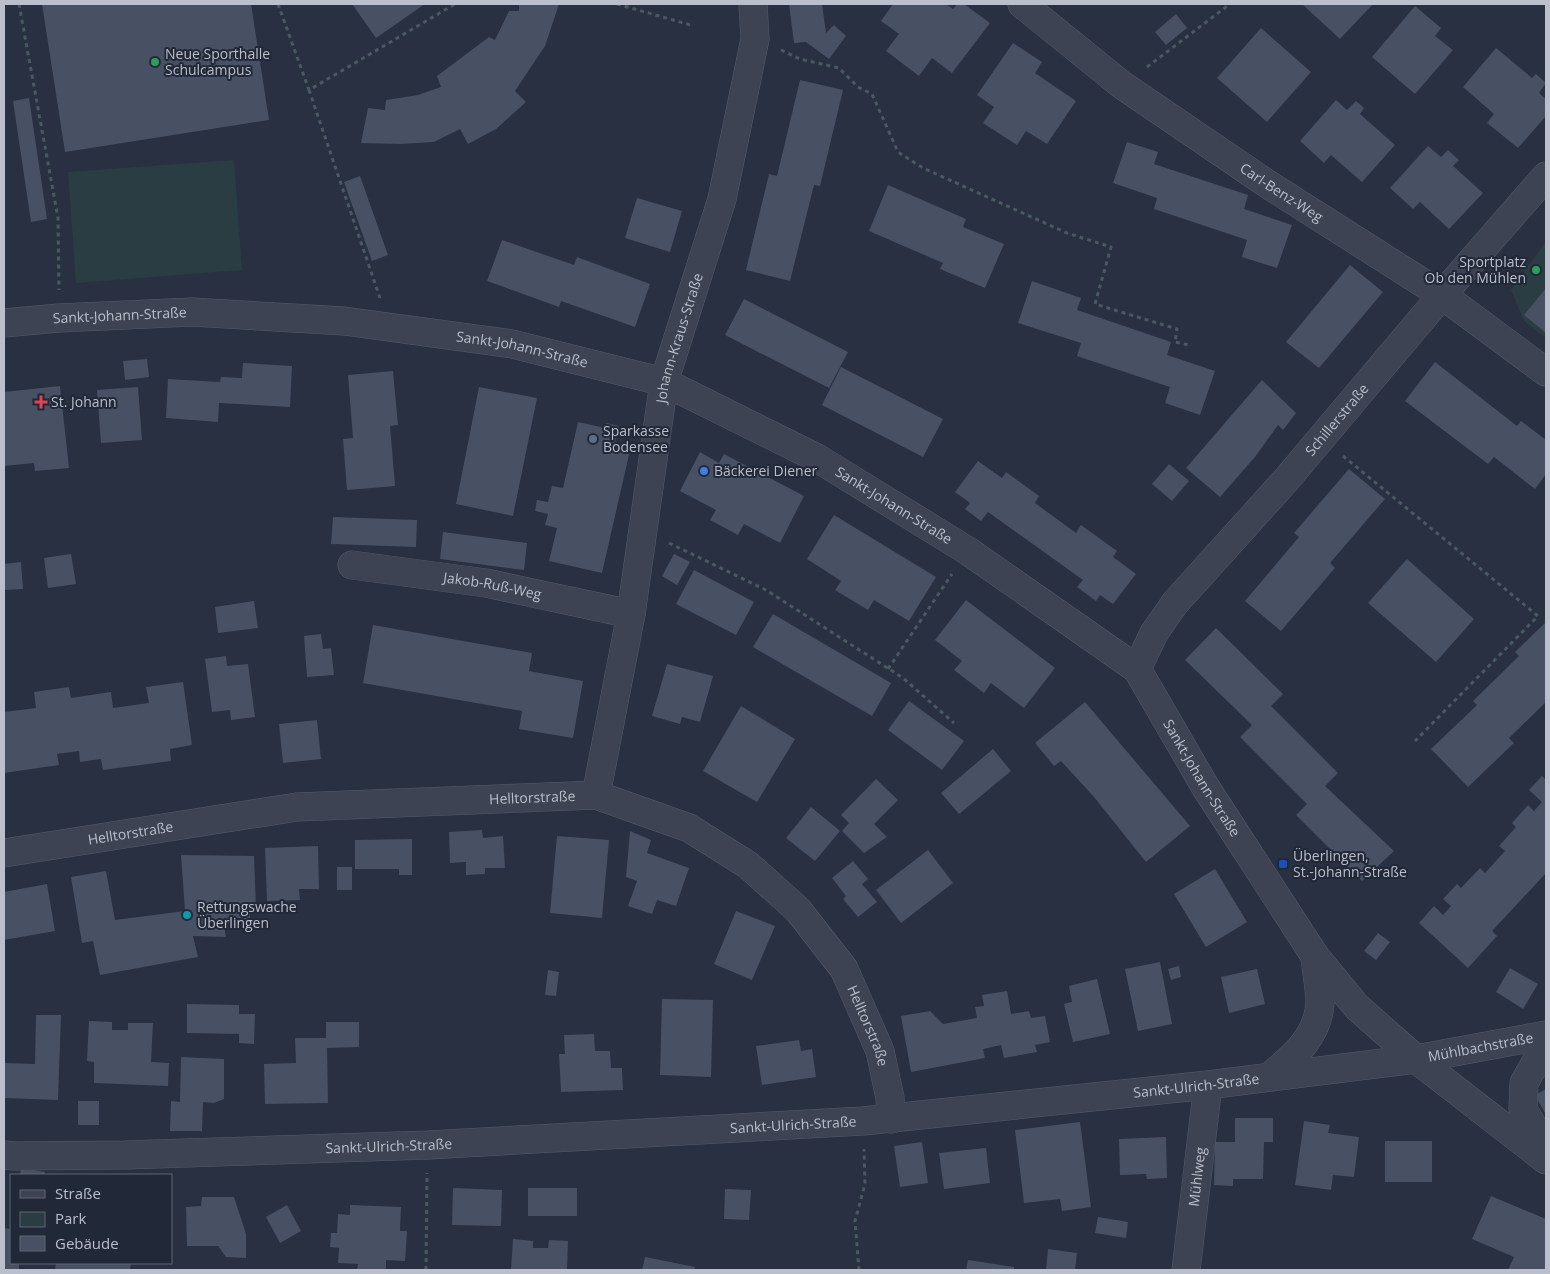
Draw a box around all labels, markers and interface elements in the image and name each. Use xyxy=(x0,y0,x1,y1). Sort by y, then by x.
place label: Neue Sporthalle Schulcampus xyxy=(165,44,270,79)
marker: Neue Sporthalle Schulcampus xyxy=(149,56,161,68)
street label: Carl-Benz-Weg xyxy=(1236,158,1327,226)
place label: Sportplatz Ob den Mühlen xyxy=(1425,252,1526,287)
marker: Sportplatz Ob den Mühlen xyxy=(1530,264,1542,276)
street label: Johann-Kraus-Straße xyxy=(651,270,707,406)
street label: Sankt-Johann-Straße xyxy=(52,302,187,328)
street label: Sankt-Johann-Straße xyxy=(455,326,590,372)
street label: Schillerstraße xyxy=(1301,379,1373,460)
place label: St. Johann xyxy=(51,392,117,411)
marker: St. Johann xyxy=(35,396,47,408)
place label: Sparkasse Bodensee xyxy=(603,421,669,456)
marker: Sparkasse Bodensee xyxy=(587,433,599,445)
place label: Bäckerei Diener xyxy=(714,461,818,480)
street label: Sankt-Johann-Straße xyxy=(832,462,956,548)
marker: Bäckerei Diener xyxy=(698,465,710,477)
street label: Jakob-Ruß-Weg xyxy=(440,567,544,604)
street label: Sankt-Johann-Straße xyxy=(1159,716,1245,840)
street label: Helltorstraße xyxy=(489,786,576,808)
street label: Helltorstraße xyxy=(86,817,175,849)
place label: Überlingen, St.-Johann-Straße xyxy=(1293,846,1407,881)
marker: Überlingen, St.-Johann-Straße xyxy=(1277,858,1289,870)
place label: Rettungswache Überlingen xyxy=(197,897,297,932)
marker: Rettungswache Überlingen xyxy=(181,909,193,921)
street label: Helltorstraße xyxy=(843,982,893,1068)
street label: Mühlbachstraße xyxy=(1426,1028,1535,1066)
street label: Sankt-Ulrich-Straße xyxy=(1132,1069,1260,1102)
street label: Sankt-Ulrich-Straße xyxy=(729,1111,857,1137)
street label: Sankt-Ulrich-Straße xyxy=(325,1134,453,1157)
street label: Mühlweg xyxy=(1184,1145,1210,1207)
legend xyxy=(10,1174,172,1264)
text: Straße xyxy=(55,1183,101,1203)
text: Park xyxy=(55,1208,86,1228)
text: Gebäude xyxy=(55,1233,119,1253)

